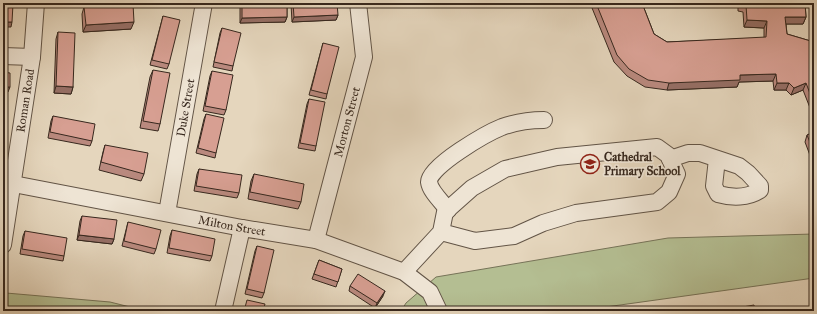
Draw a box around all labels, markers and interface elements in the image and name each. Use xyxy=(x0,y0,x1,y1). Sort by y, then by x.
street label: Roman Road xyxy=(13,68,37,134)
street label: Duke Street xyxy=(174,77,198,138)
street label: Morton Street xyxy=(331,85,363,159)
place label: Cathedral Primary School xyxy=(604,150,681,179)
school or university icon: Cathedral Primary School xyxy=(579,153,601,175)
street label: Milton Street xyxy=(197,213,267,239)

